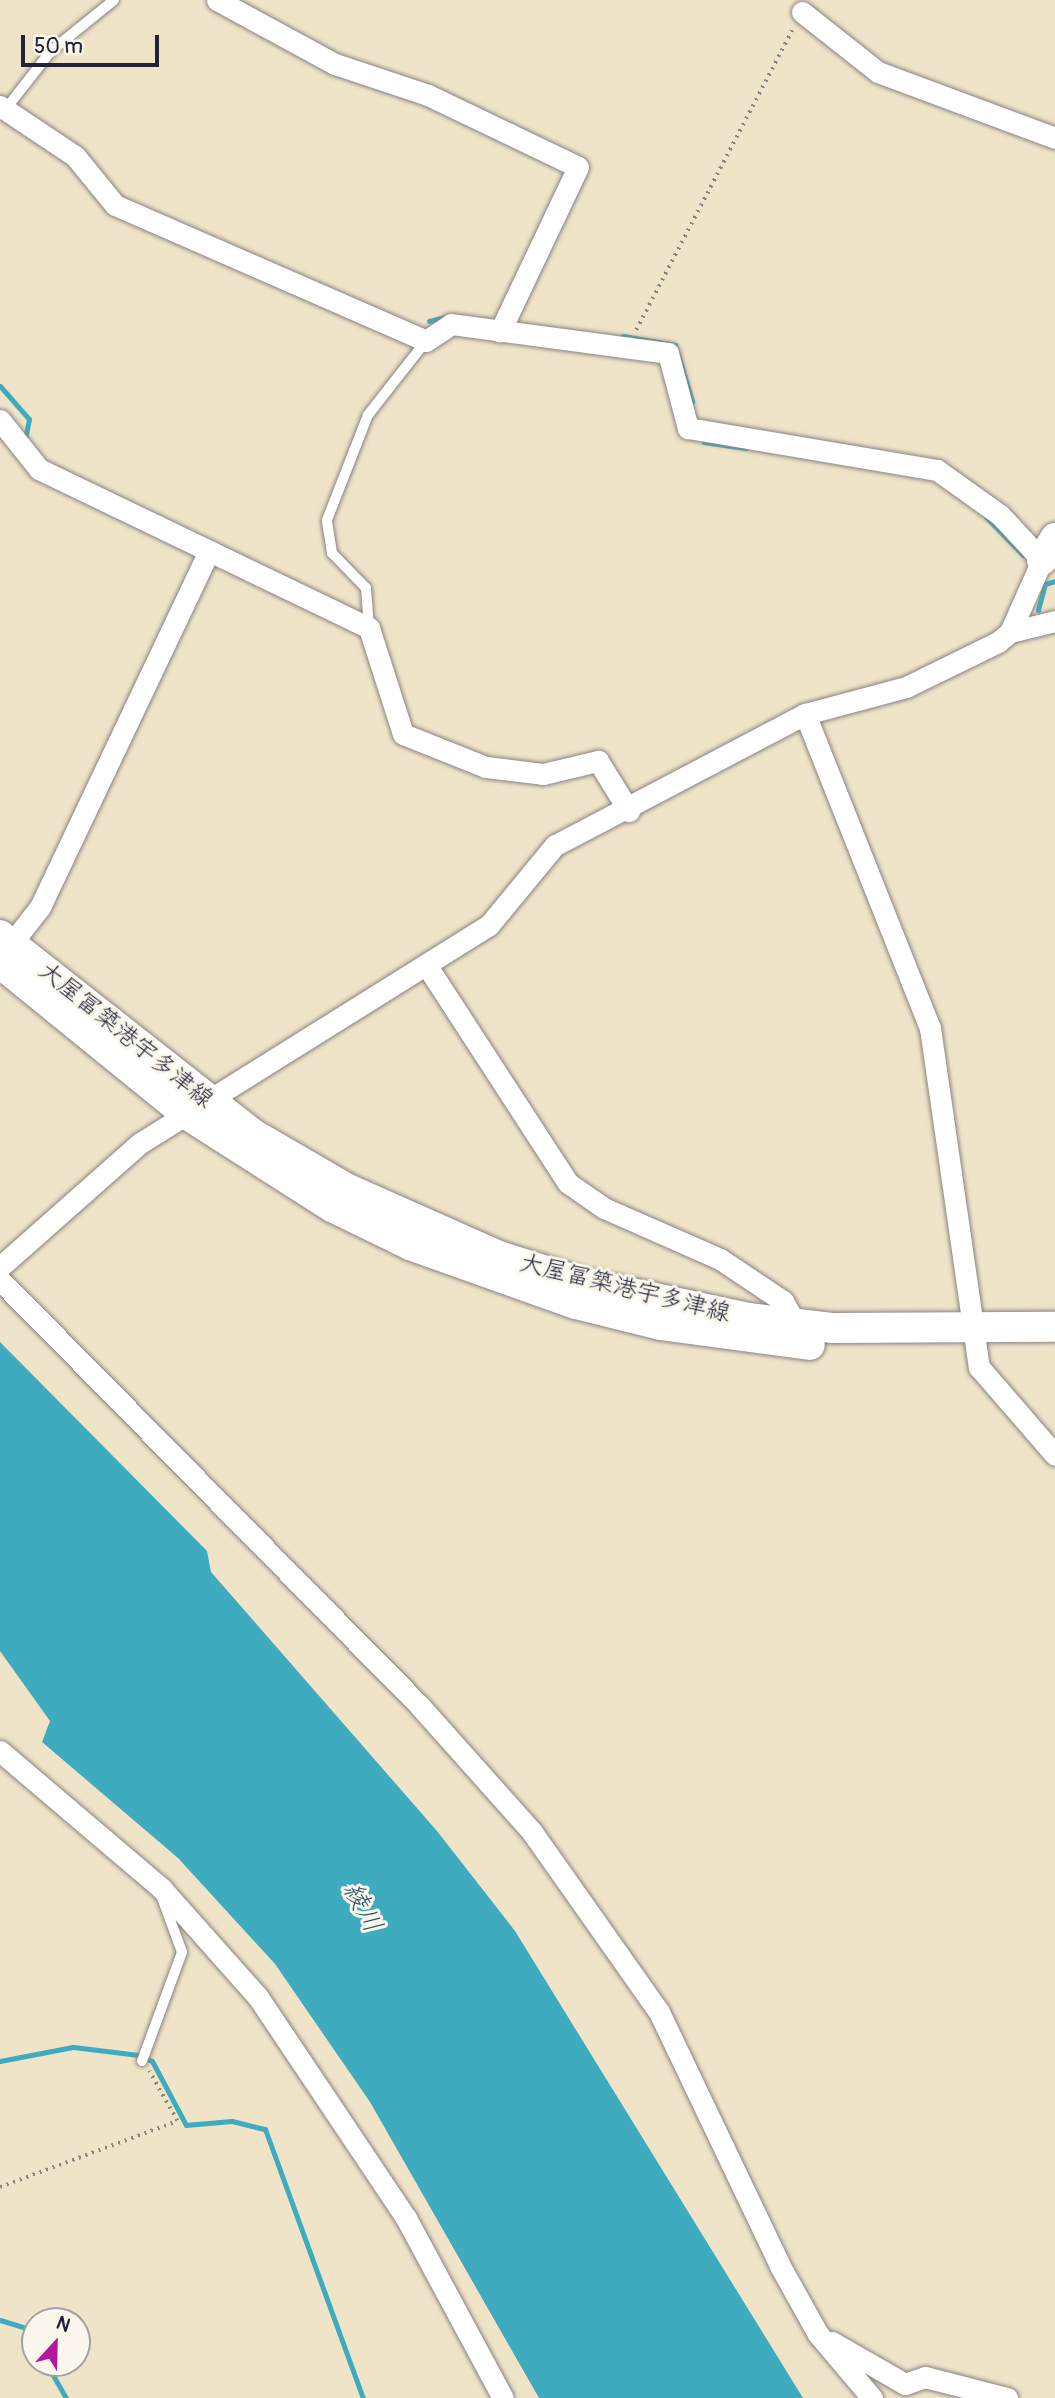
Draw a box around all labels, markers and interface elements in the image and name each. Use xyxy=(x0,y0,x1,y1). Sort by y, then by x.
scale bar xyxy=(24,21,163,65)
text: 50 m xyxy=(34,33,83,60)
street label: 大屋冨築港宇多津線 xyxy=(33,956,219,1114)
street label: 大屋冨築港宇多津線 xyxy=(517,1248,733,1328)
water label: 綾川 xyxy=(336,1878,388,1938)
north arrow xyxy=(21,2307,91,2377)
text: N xyxy=(53,2311,74,2338)

